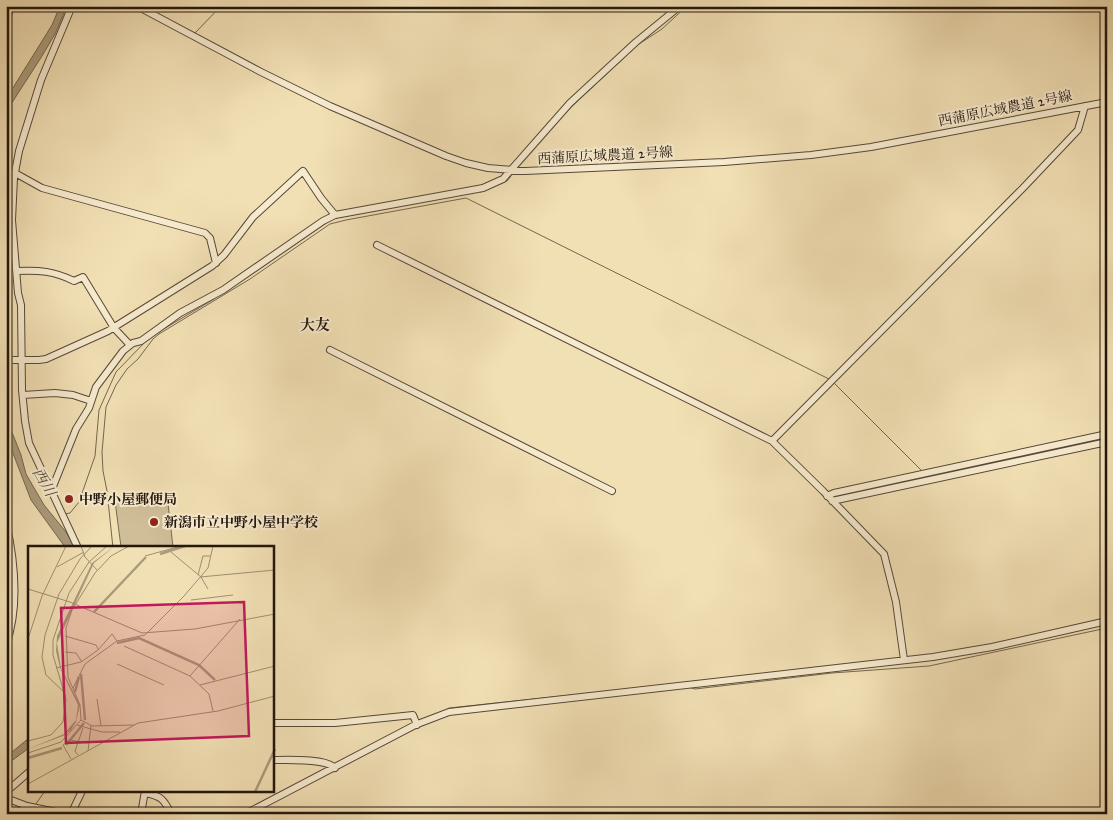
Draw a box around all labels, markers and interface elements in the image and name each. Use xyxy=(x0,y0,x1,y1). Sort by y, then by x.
street label: 西蒲原広域農道 2号線 xyxy=(937,87,1073,130)
street label: 西蒲原広域農道 2号線 xyxy=(537,143,673,168)
district label: 大友 xyxy=(300,316,330,334)
water label: 西川 xyxy=(29,465,60,501)
place label: 中野小屋郵便局 xyxy=(79,491,177,508)
marker: 中野小屋郵便局 xyxy=(63,493,75,505)
place label: 新潟市立中野小屋中学校 xyxy=(164,514,318,531)
marker: 新潟市立中野小屋中学校 xyxy=(148,516,160,528)
inset map xyxy=(28,546,274,792)

